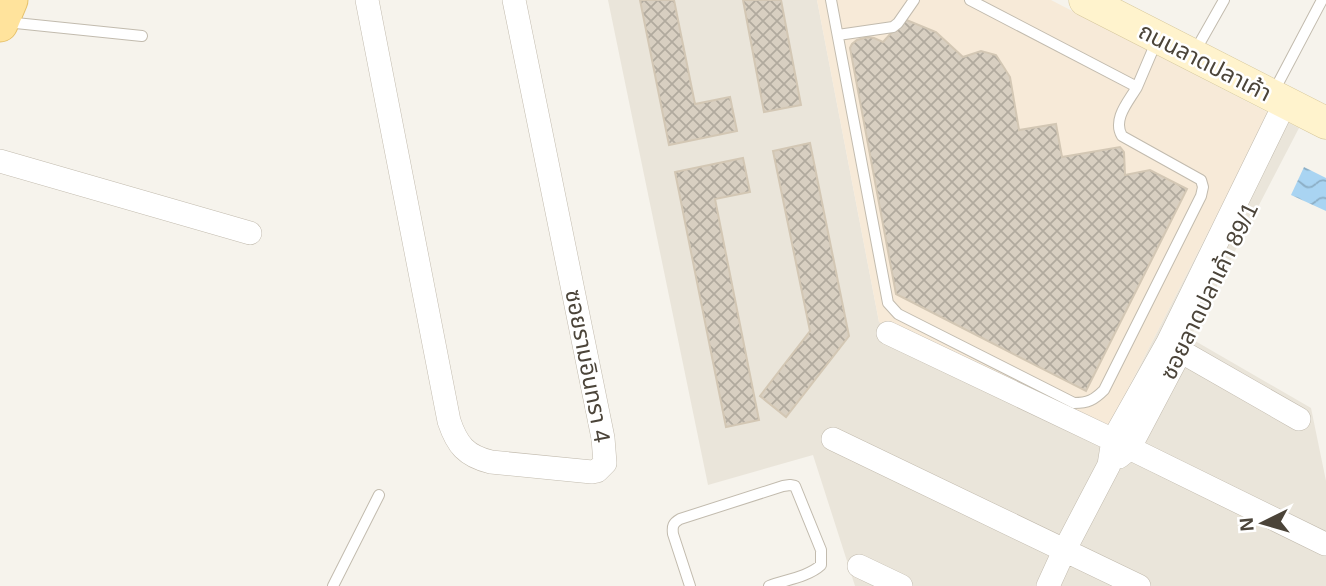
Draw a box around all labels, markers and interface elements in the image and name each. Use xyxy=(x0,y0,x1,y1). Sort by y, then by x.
street label: ถนนลาดปลาเค้า xyxy=(1134,17,1276,107)
street label: ซอยลาดปลาเค้า 89/1 xyxy=(1155,198,1263,384)
street label: ซอยรามอินทรา 4 xyxy=(560,287,616,445)
north arrow xyxy=(1228,488,1298,558)
text: N xyxy=(1236,517,1258,532)

